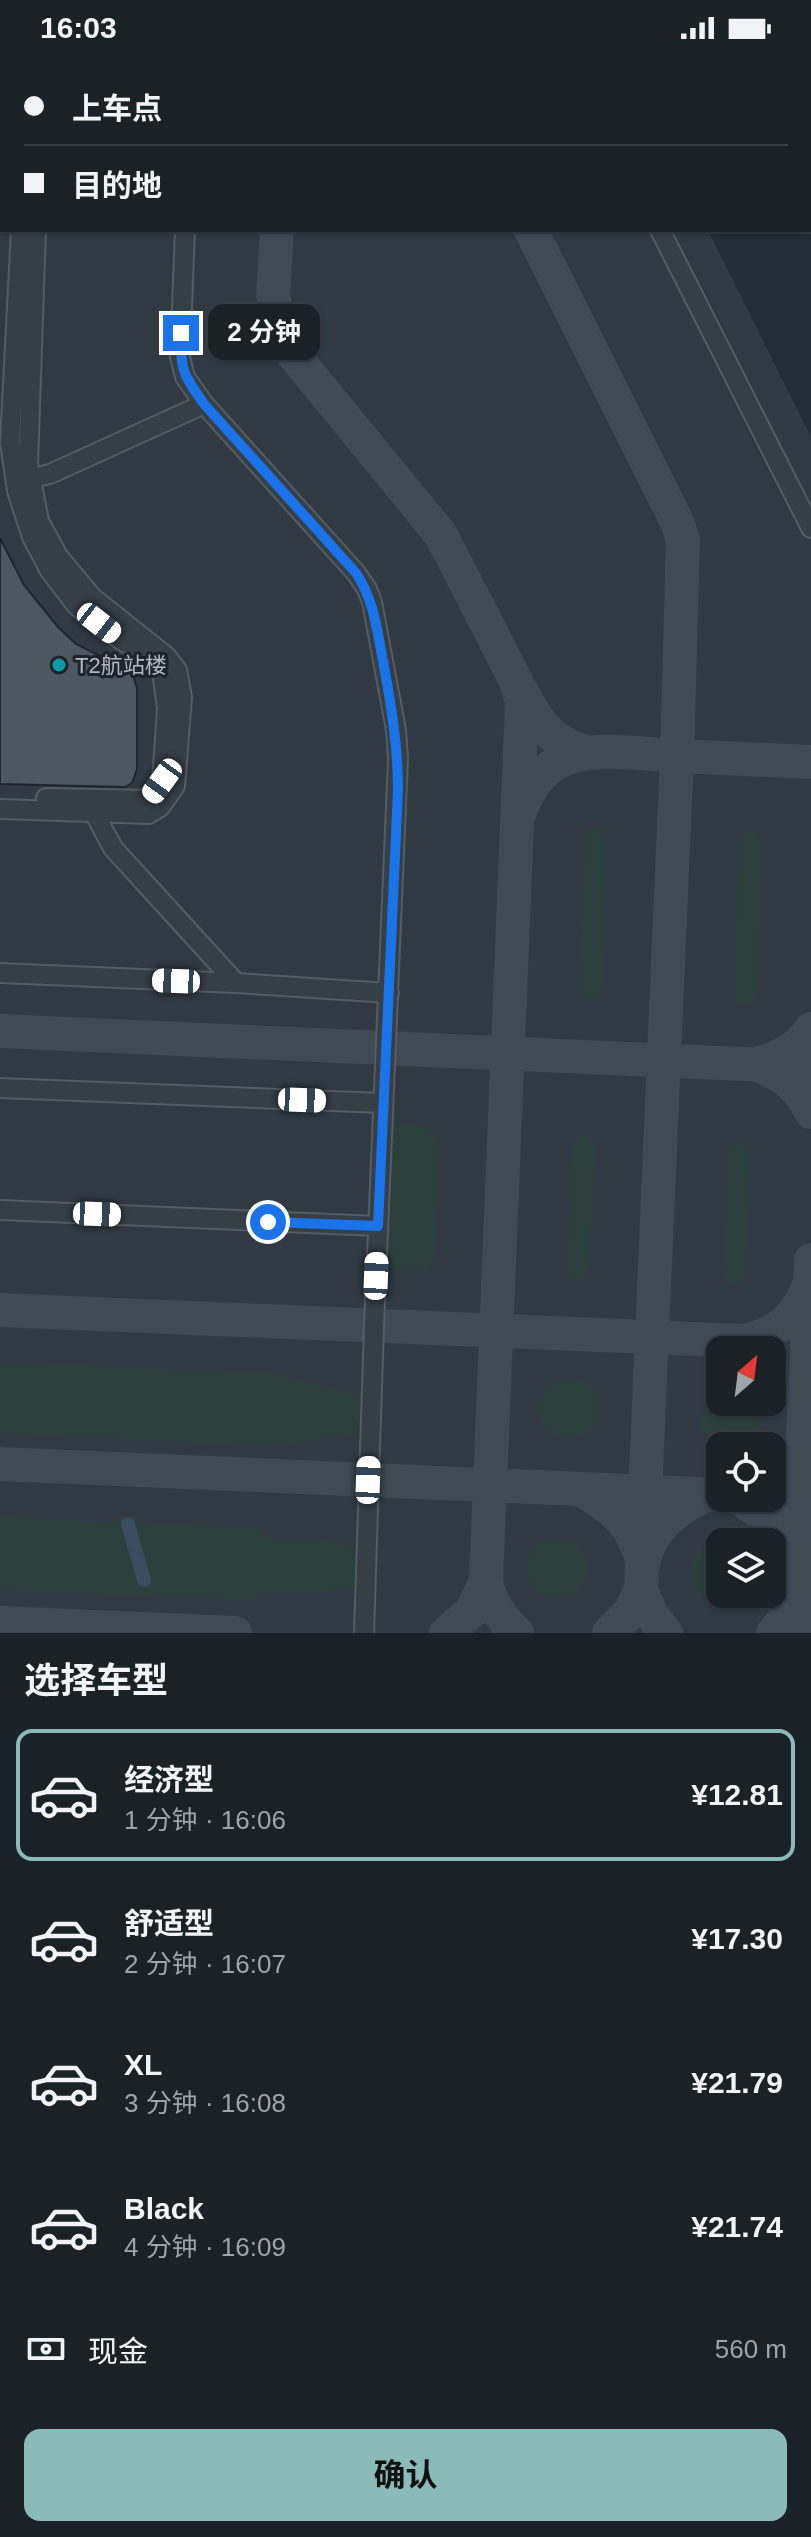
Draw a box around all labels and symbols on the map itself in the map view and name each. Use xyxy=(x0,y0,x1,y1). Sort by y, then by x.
callout: 2 分钟 xyxy=(209,305,321,361)
route end xyxy=(163,315,199,351)
car xyxy=(73,599,125,647)
place label: T2航站楼 xyxy=(75,653,167,678)
marker: T2航站楼 xyxy=(50,656,68,674)
car xyxy=(138,755,186,807)
car xyxy=(152,968,200,994)
car xyxy=(278,1087,326,1113)
car xyxy=(73,1201,121,1227)
route start xyxy=(250,1204,286,1240)
car xyxy=(363,1252,389,1300)
north arrow xyxy=(706,1336,786,1416)
car xyxy=(355,1456,381,1504)

